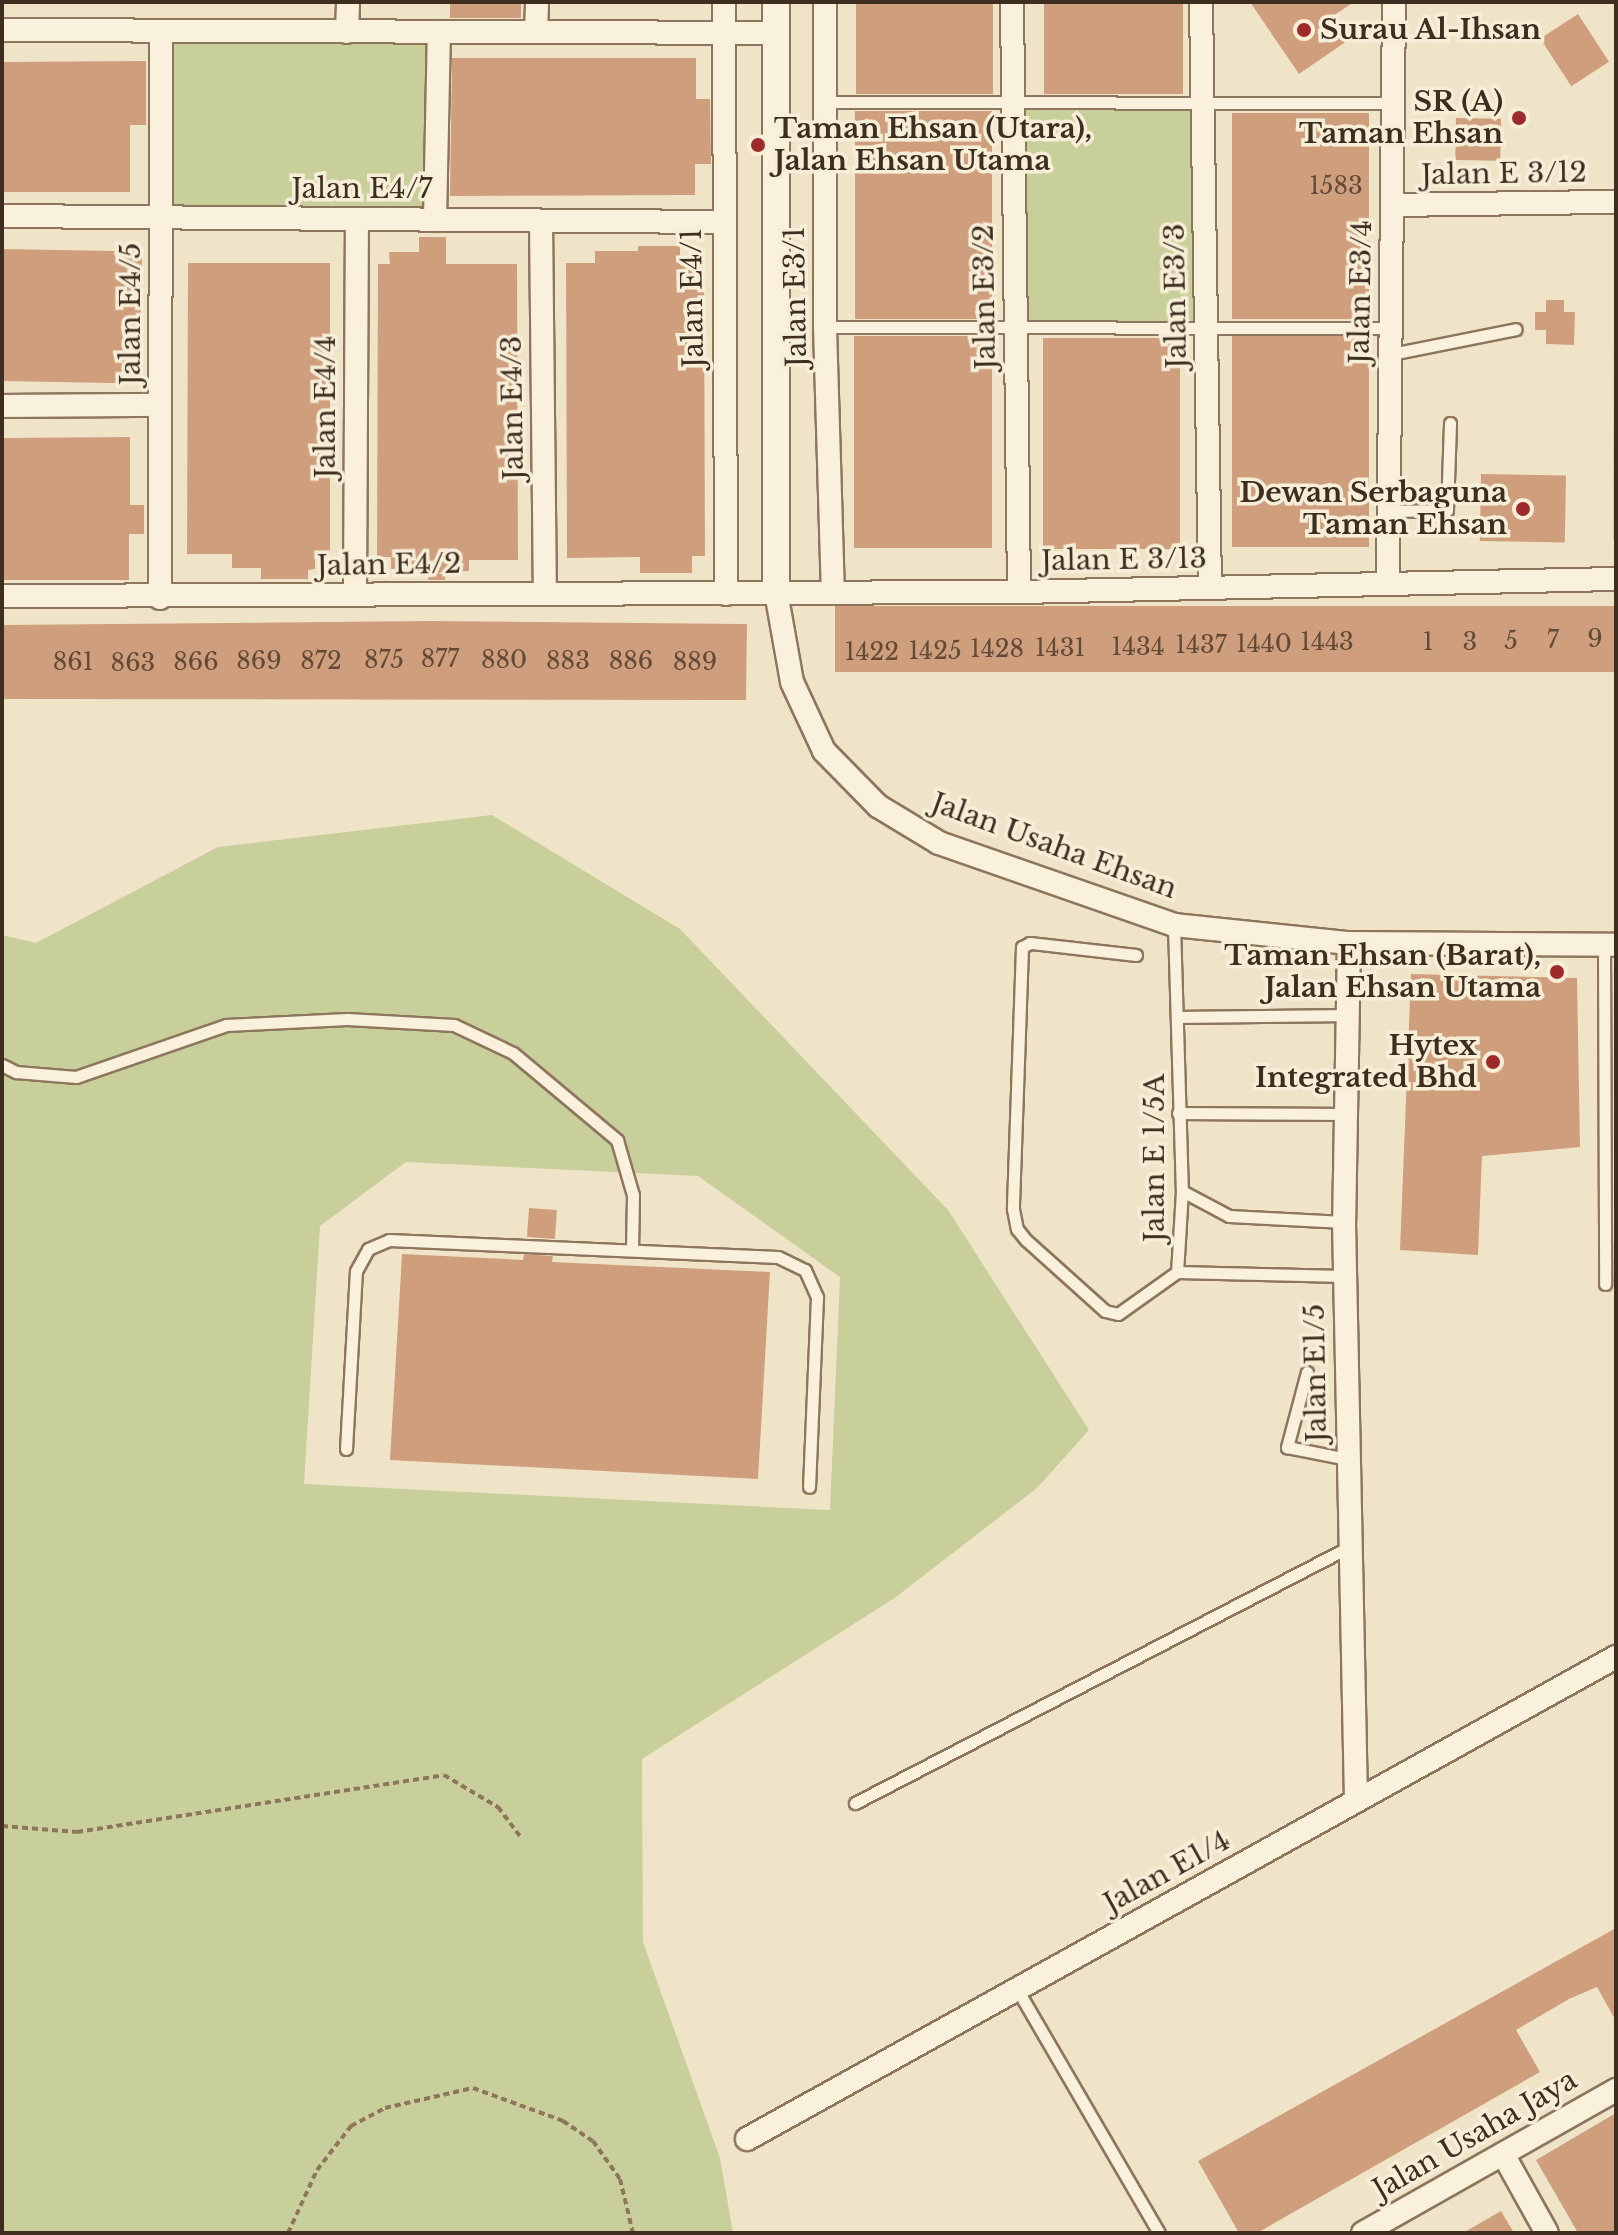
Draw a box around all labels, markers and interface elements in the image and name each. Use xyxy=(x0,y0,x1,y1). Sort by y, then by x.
place label: Surau Al-Ihsan xyxy=(1320,13,1542,47)
marker: Surau Al-Ihsan xyxy=(1295,21,1313,39)
place label: SR (A) Taman Ehsan xyxy=(1299,85,1503,151)
marker: SR (A) Taman Ehsan xyxy=(1510,109,1528,127)
place label: Taman Ehsan (Utara), Jalan Ehsan Utama xyxy=(774,112,1092,178)
marker: Taman Ehsan (Utara), Jalan Ehsan Utama xyxy=(749,136,767,154)
street label: Jalan E 3/12 xyxy=(1421,156,1587,192)
street label: Jalan E4/7 xyxy=(291,172,433,206)
house number: 1583 xyxy=(1309,172,1363,200)
street label: Jalan E3/4 xyxy=(1343,220,1379,364)
street label: Jalan E3/3 xyxy=(1158,223,1194,369)
street label: Jalan E3/2 xyxy=(967,224,1003,370)
street label: Jalan E3/1 xyxy=(778,226,814,368)
street label: Jalan E4/1 xyxy=(675,228,711,368)
street label: Jalan E4/5 xyxy=(114,243,148,385)
street label: Jalan E4/4 xyxy=(309,336,343,478)
street label: Jalan E4/3 xyxy=(495,336,531,480)
place label: Dewan Serbaguna Taman Ehsan xyxy=(1240,476,1507,542)
marker: Dewan Serbaguna Taman Ehsan xyxy=(1514,500,1532,518)
street label: Jalan E 3/13 xyxy=(1041,542,1207,578)
street label: Jalan E4/2 xyxy=(317,547,461,583)
house number: 9 xyxy=(1587,625,1603,653)
house number: 7 xyxy=(1547,626,1559,654)
house number: 5 xyxy=(1504,627,1518,655)
house number: 1443 xyxy=(1300,628,1354,656)
house number: 1 xyxy=(1423,628,1433,656)
house number: 3 xyxy=(1463,628,1477,656)
house number: 1440 xyxy=(1236,630,1292,658)
house number: 1437 xyxy=(1175,631,1227,659)
house number: 1434 xyxy=(1111,633,1165,661)
house number: 1431 xyxy=(1035,634,1085,662)
house number: 1428 xyxy=(970,635,1024,663)
house number: 1425 xyxy=(908,637,962,665)
house number: 1422 xyxy=(845,638,899,666)
house number: 877 xyxy=(421,645,459,673)
house number: 875 xyxy=(364,646,404,674)
house number: 880 xyxy=(481,646,527,674)
house number: 869 xyxy=(236,647,282,675)
house number: 872 xyxy=(300,647,342,675)
house number: 883 xyxy=(546,647,590,675)
house number: 886 xyxy=(609,647,653,675)
house number: 861 xyxy=(53,648,93,676)
house number: 866 xyxy=(173,648,219,676)
house number: 889 xyxy=(673,648,717,676)
house number: 863 xyxy=(111,649,155,677)
street label: Jalan Usaha Ehsan xyxy=(927,786,1181,906)
place label: Taman Ehsan (Barat), Jalan Ehsan Utama xyxy=(1224,939,1541,1005)
marker: Taman Ehsan (Barat), Jalan Ehsan Utama xyxy=(1548,963,1566,981)
place label: Hytex Integrated Bhd xyxy=(1255,1029,1477,1095)
marker: Hytex Integrated Bhd xyxy=(1484,1053,1502,1071)
street label: Jalan E 1/5A xyxy=(1138,1074,1172,1242)
street label: Jalan E1/5 xyxy=(1298,1303,1334,1443)
street label: Jalan E1/4 xyxy=(1098,1824,1236,1920)
street label: Jalan Usaha Jaya xyxy=(1367,2063,1583,2207)

